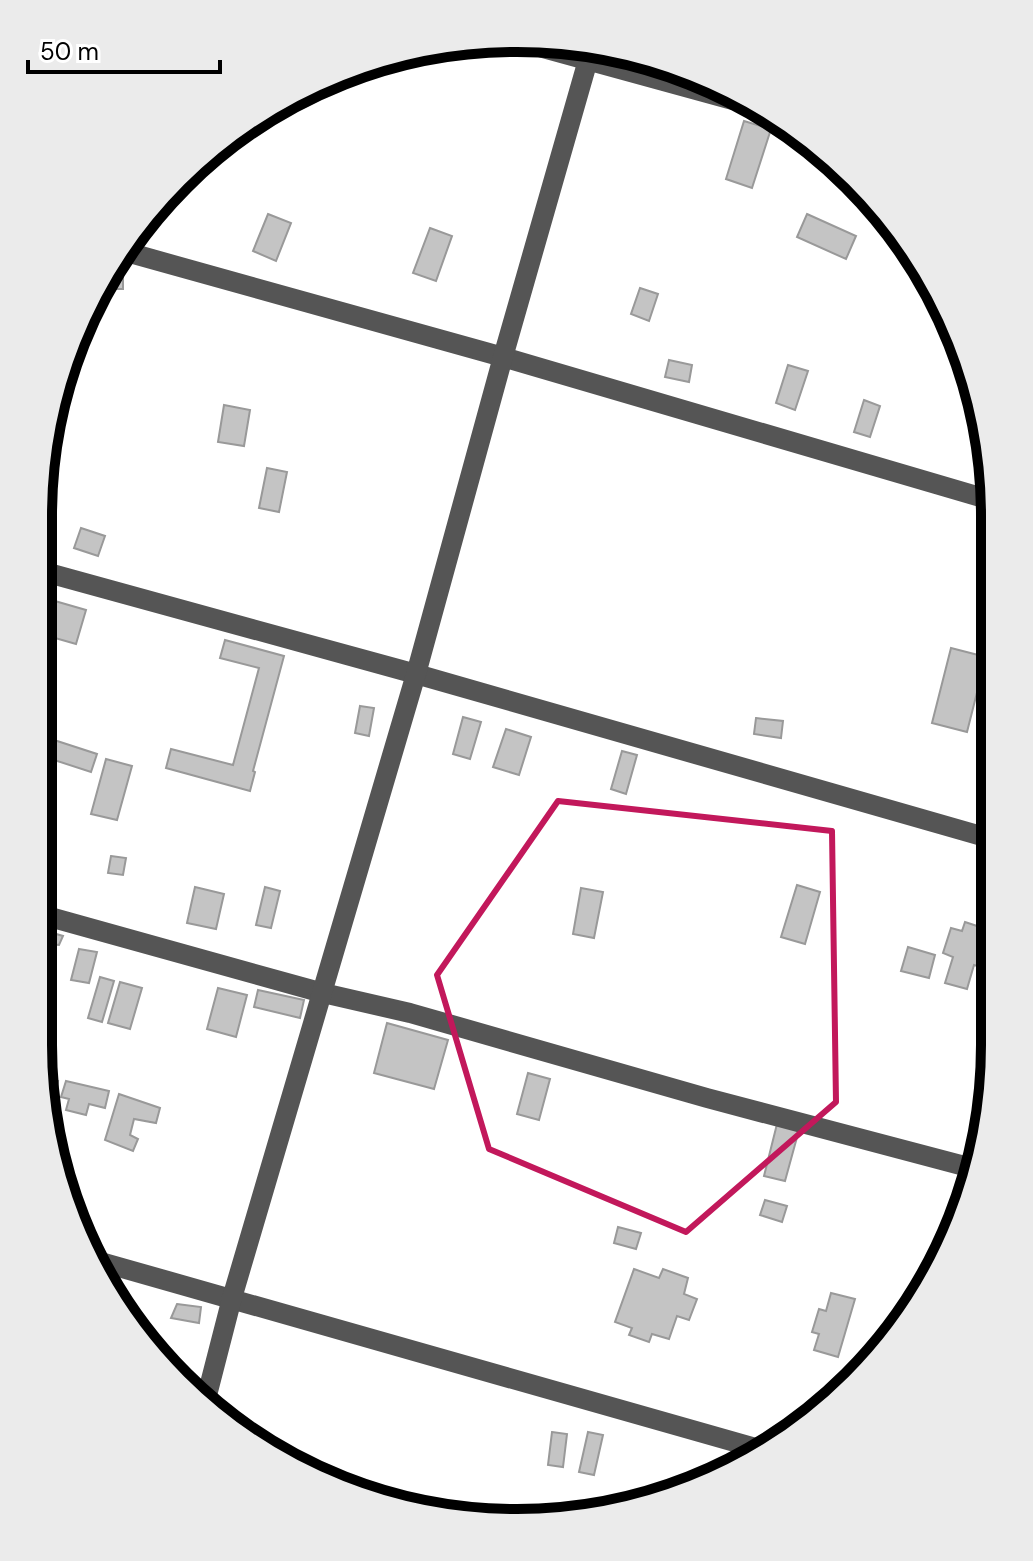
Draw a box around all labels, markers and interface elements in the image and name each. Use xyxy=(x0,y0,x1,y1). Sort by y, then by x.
scale bar xyxy=(28,24,220,74)
text: 50 m xyxy=(40,36,99,67)

